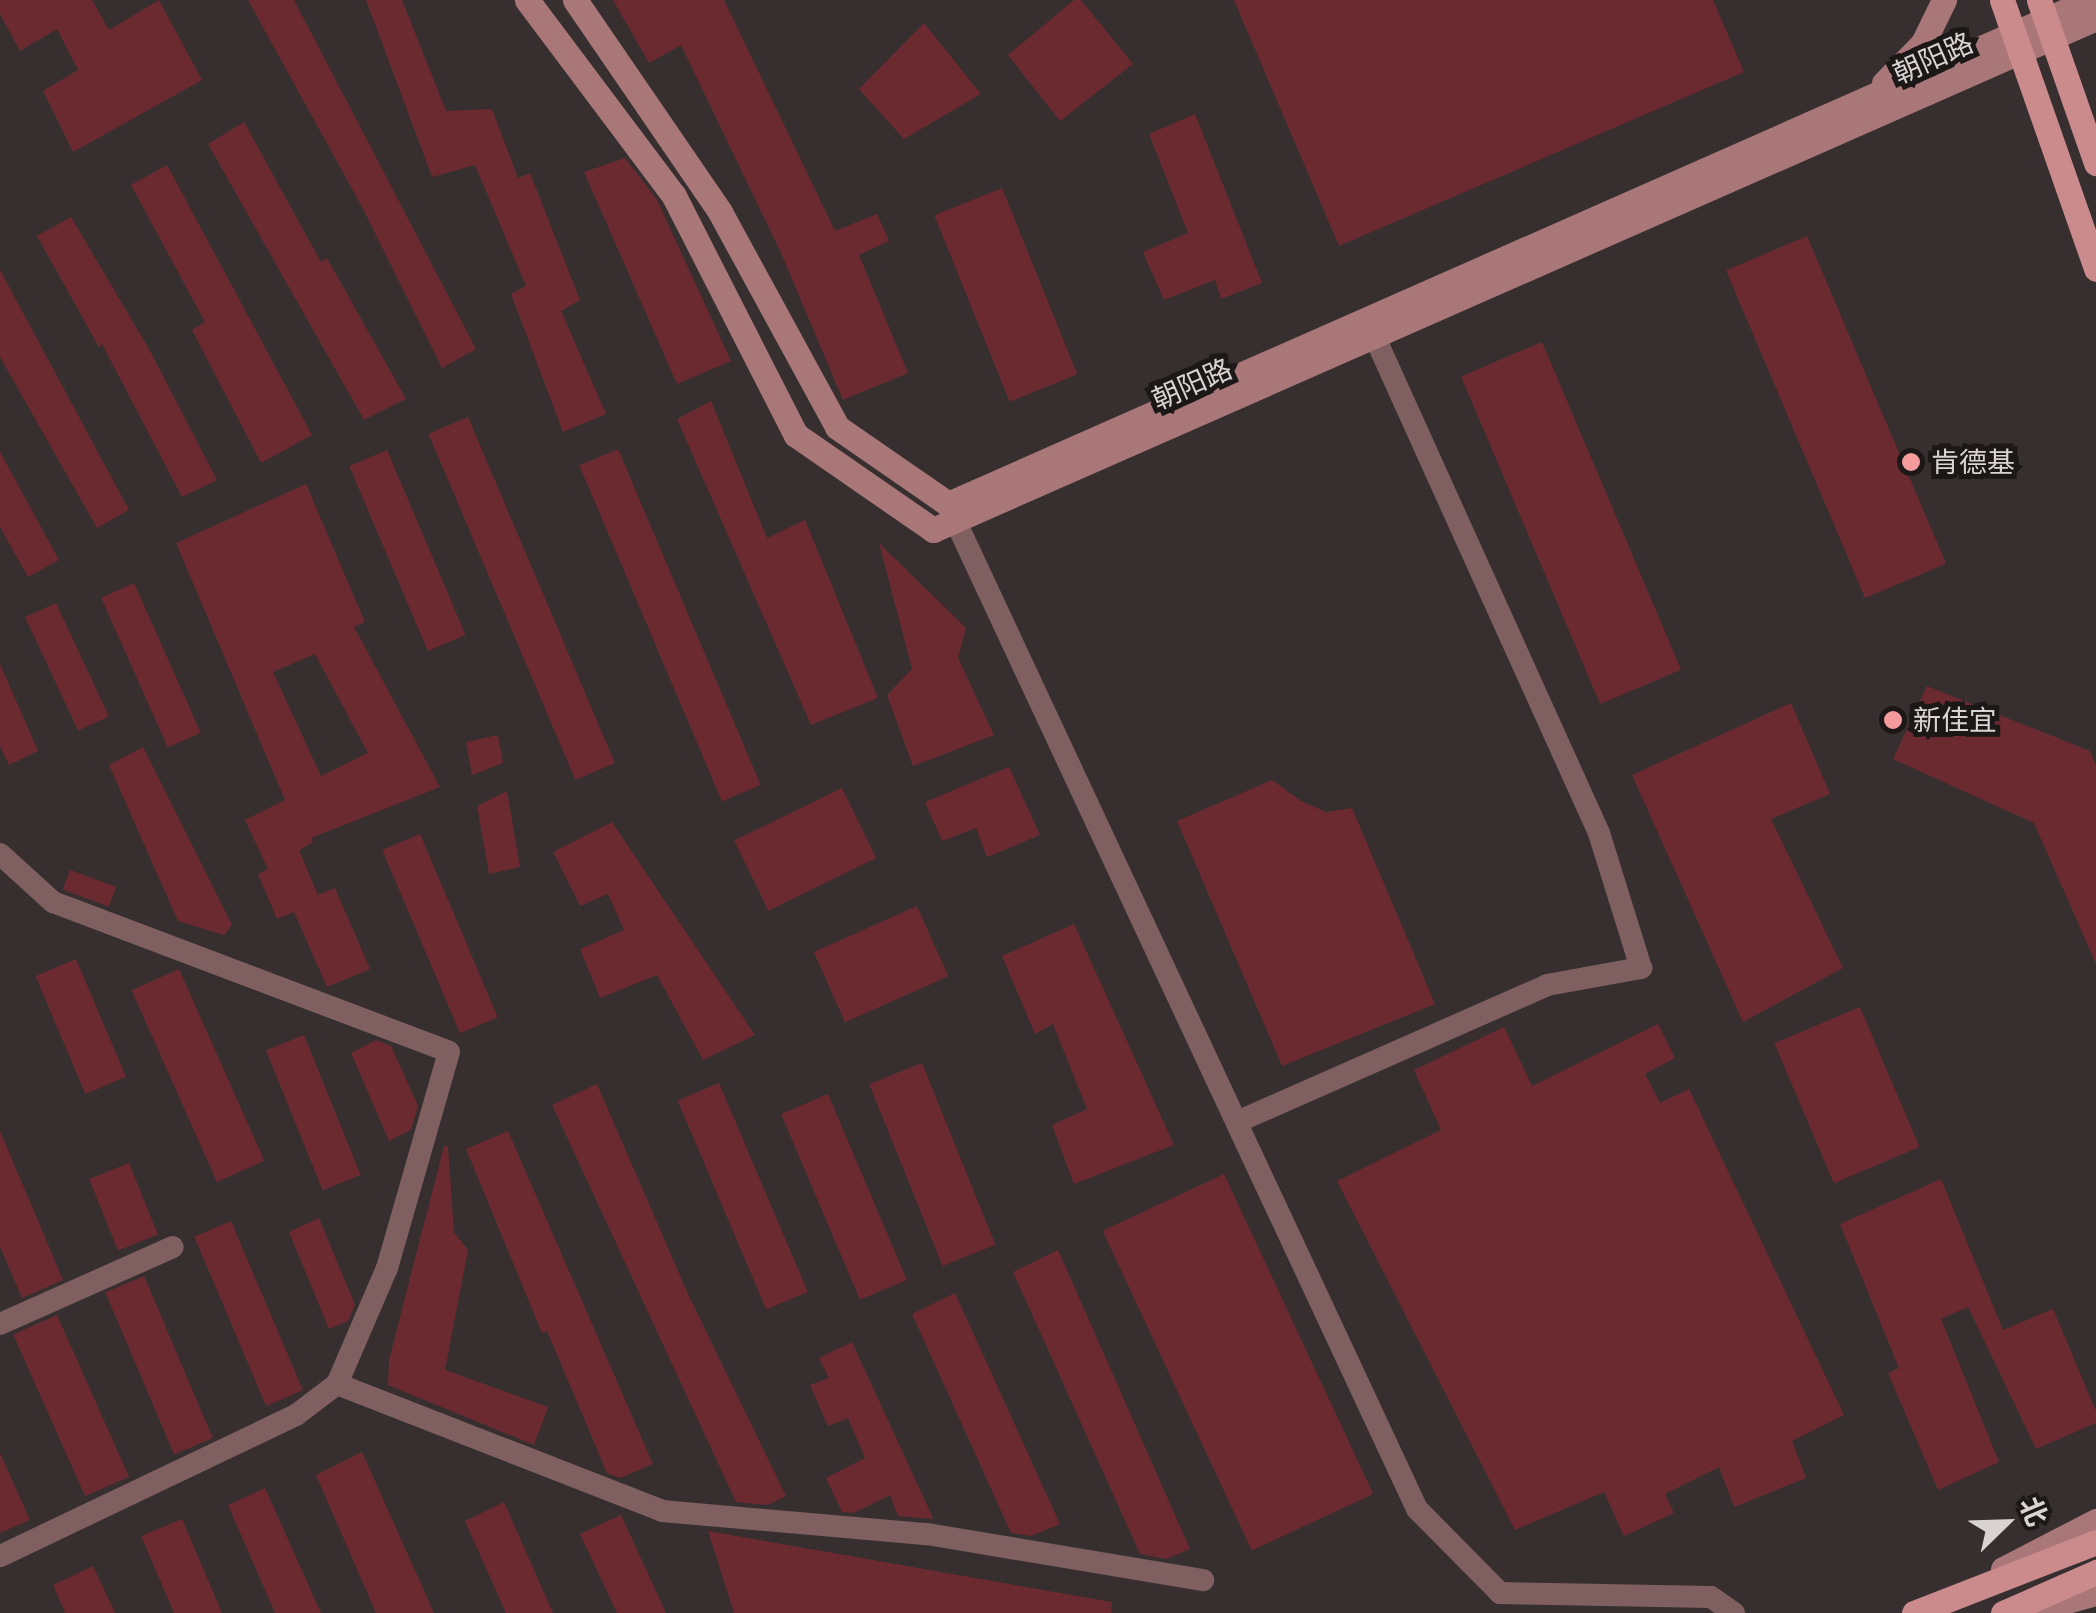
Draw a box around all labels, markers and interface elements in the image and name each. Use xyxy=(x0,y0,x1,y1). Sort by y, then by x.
street label: 朝阳路 xyxy=(1888,26,1978,90)
street label: 朝阳路 xyxy=(1147,352,1237,416)
place label: 肯德基 xyxy=(1931,445,2015,479)
marker: 肯德基 xyxy=(1900,451,1922,473)
place label: 新佳宜 xyxy=(1913,703,1997,737)
marker: 新佳宜 xyxy=(1882,709,1904,731)
north arrow xyxy=(1956,1473,2056,1573)
text: 北 xyxy=(2011,1491,2057,1532)

